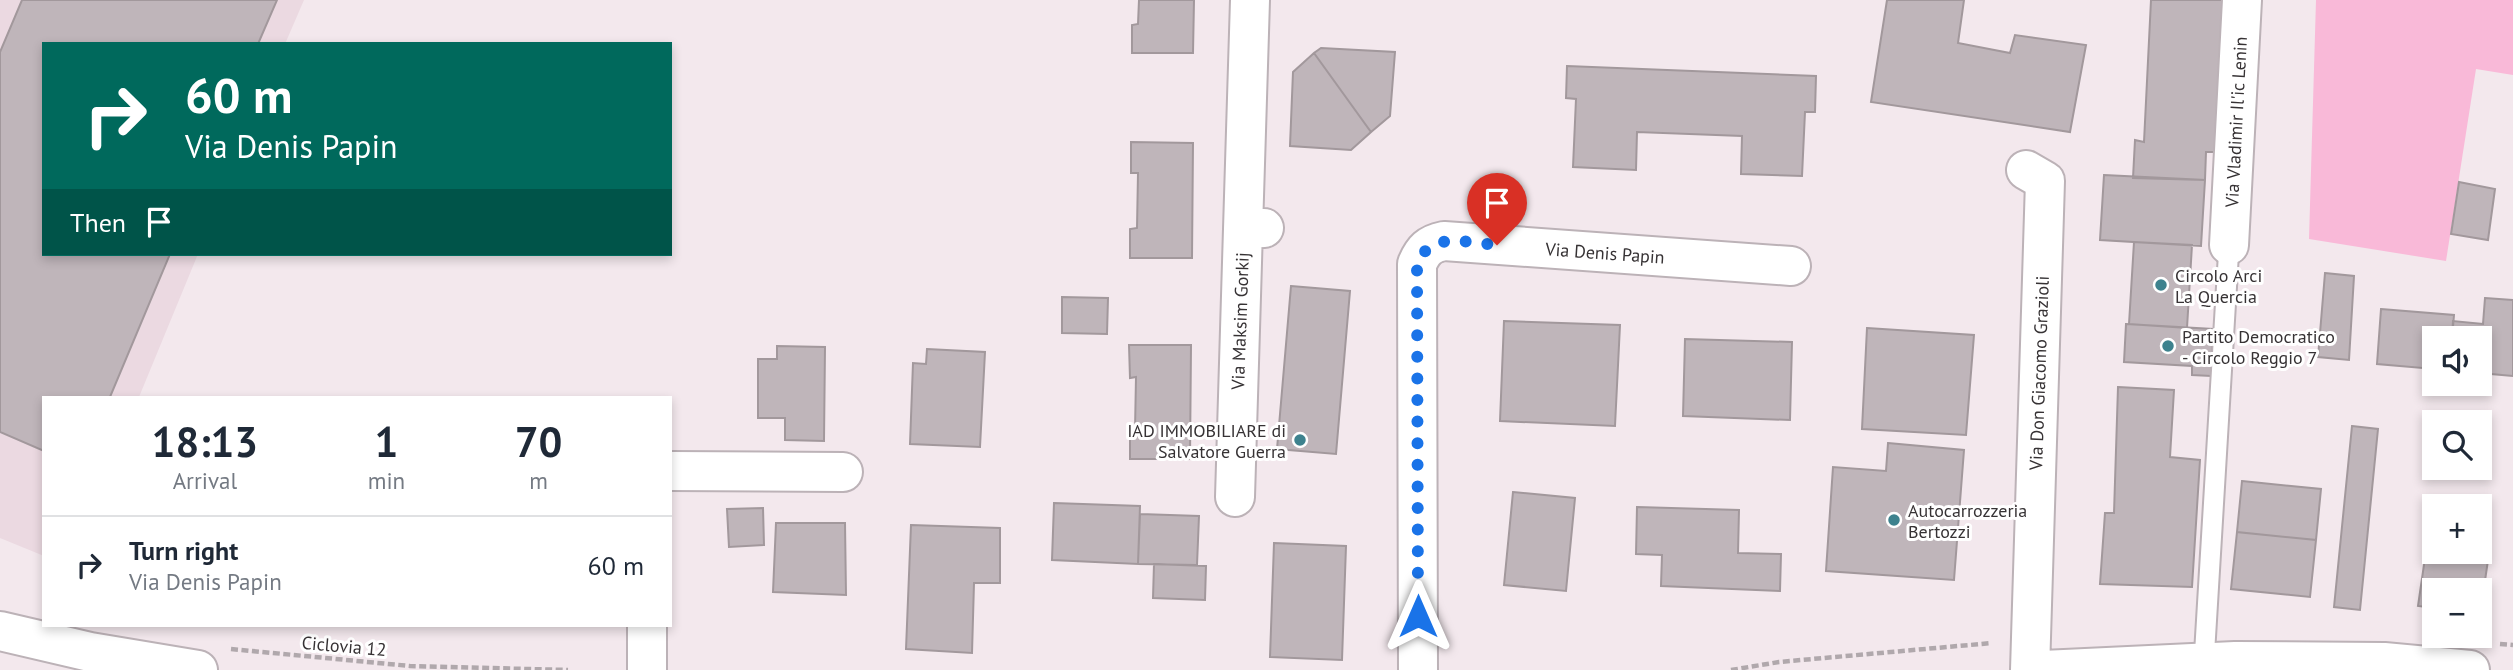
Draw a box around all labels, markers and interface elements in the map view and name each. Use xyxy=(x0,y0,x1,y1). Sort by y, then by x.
street label: Via Vladimir Il'ic Lenin xyxy=(2220,36,2252,209)
text: 60 m xyxy=(185,63,292,127)
icon: right xyxy=(70,70,161,161)
text: Via Denis Papin xyxy=(185,125,397,167)
pin xyxy=(1467,173,1527,245)
icon: arrive xyxy=(1478,184,1516,222)
icon: arrive xyxy=(140,203,178,241)
text: Then xyxy=(70,206,126,239)
street label: Via Denis Papin xyxy=(1544,237,1665,269)
street label: Via Maksim Gorkij xyxy=(1226,252,1254,391)
place label: Circolo Arci La Quercia xyxy=(2175,264,2262,308)
street label: Via Don Giacomo Grazioli xyxy=(2024,275,2054,472)
marker: Circolo Arci La Quercia xyxy=(2153,277,2169,293)
place label: Partito Democratico - Circolo Reggio 7 xyxy=(2182,325,2335,369)
map controls xyxy=(2422,326,2492,648)
button: sound xyxy=(2422,326,2492,396)
marker: Partito Democratico - Circolo Reggio 7 xyxy=(2160,338,2176,354)
button: search xyxy=(2422,410,2492,480)
text: 18:13 xyxy=(152,414,258,469)
text: 1 xyxy=(375,414,398,469)
text: 70 xyxy=(515,414,562,469)
place label: IAD IMMOBILIARE di Salvatore Guerra xyxy=(1127,419,1286,463)
marker: IAD IMMOBILIARE di Salvatore Guerra xyxy=(1292,432,1308,448)
text: Arrival xyxy=(173,466,237,495)
text: min xyxy=(368,466,405,495)
text: m xyxy=(529,466,548,495)
button: + xyxy=(2422,494,2492,564)
place label: Autocarrozzeria Bertozzi xyxy=(1908,499,2027,543)
marker: Autocarrozzeria Bertozzi xyxy=(1886,512,1902,528)
text: Turn right xyxy=(129,534,238,567)
icon: right xyxy=(70,546,108,584)
text: 60 m xyxy=(588,549,644,582)
text: Via Denis Papin xyxy=(129,567,282,596)
button: − xyxy=(2422,578,2492,648)
position arrow xyxy=(1381,579,1455,653)
street label: Ciclovia 12 xyxy=(301,631,387,661)

